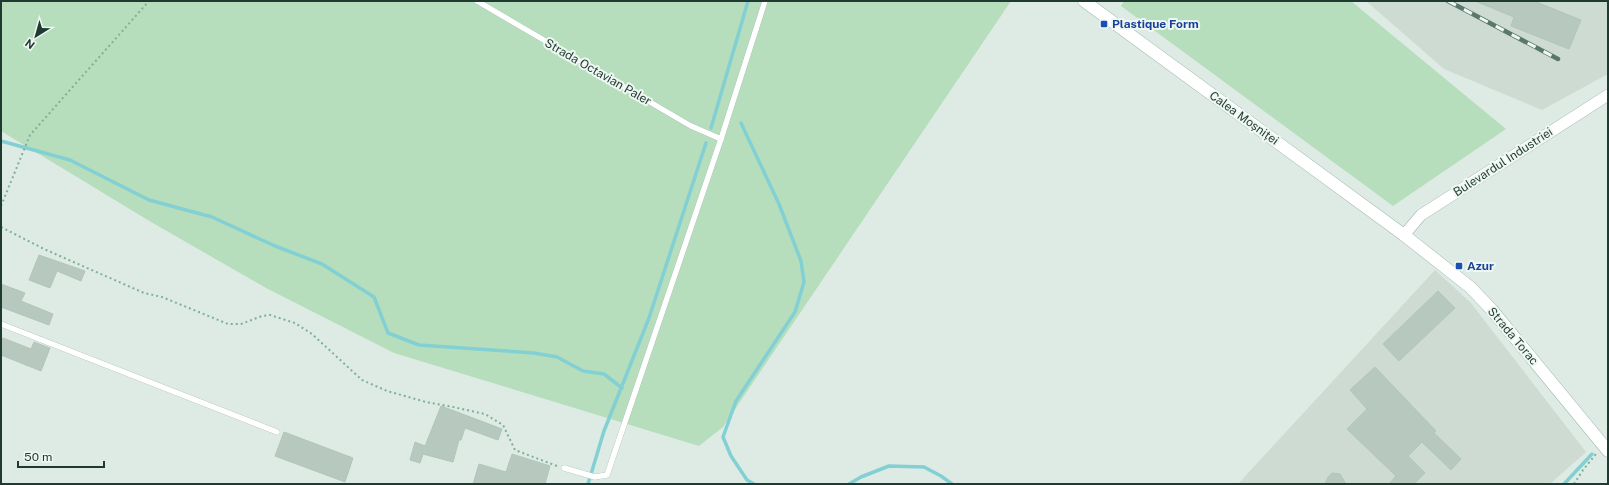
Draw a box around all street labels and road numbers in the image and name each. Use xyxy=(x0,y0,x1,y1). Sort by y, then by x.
street label: Strada Octavian Paler xyxy=(542,36,654,108)
street label: Calea Moșniței xyxy=(1207,88,1281,148)
street label: Bulevardul Industriei xyxy=(1451,125,1555,199)
street label: Strada Torac xyxy=(1485,304,1541,368)

